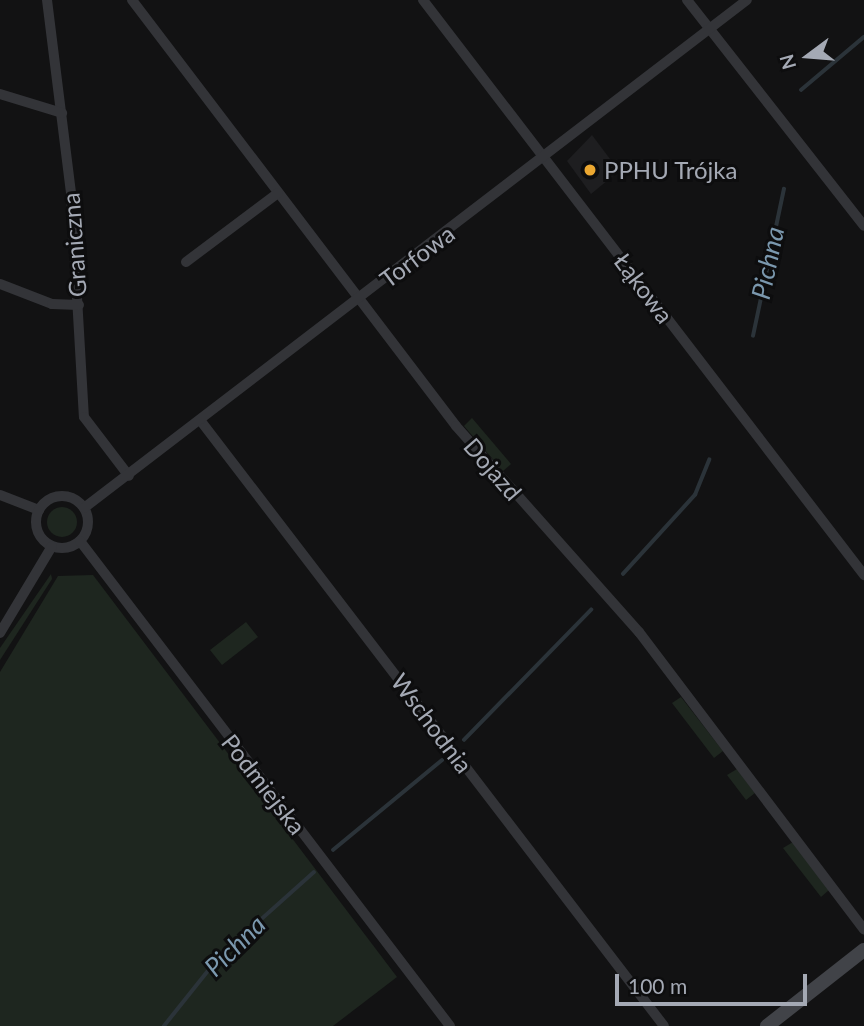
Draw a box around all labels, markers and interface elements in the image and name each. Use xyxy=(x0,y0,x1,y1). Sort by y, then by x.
north arrow xyxy=(773,21,843,91)
text: N xyxy=(774,52,800,72)
place label: PPHU Trójka xyxy=(604,156,738,184)
marker: PPHU Trójka xyxy=(582,162,598,178)
street label: Graniczna xyxy=(56,192,92,298)
street label: Torfowa xyxy=(374,219,460,293)
water label: Pichna xyxy=(745,224,791,302)
street label: Łąkowa xyxy=(608,247,680,329)
street label: Dojazd xyxy=(458,432,528,506)
street label: Wschodnia xyxy=(385,668,479,778)
street label: Podmiejska xyxy=(216,728,312,840)
water label: Pichna xyxy=(198,909,272,983)
scale bar xyxy=(619,960,812,1004)
text: 100 m xyxy=(628,973,687,998)

